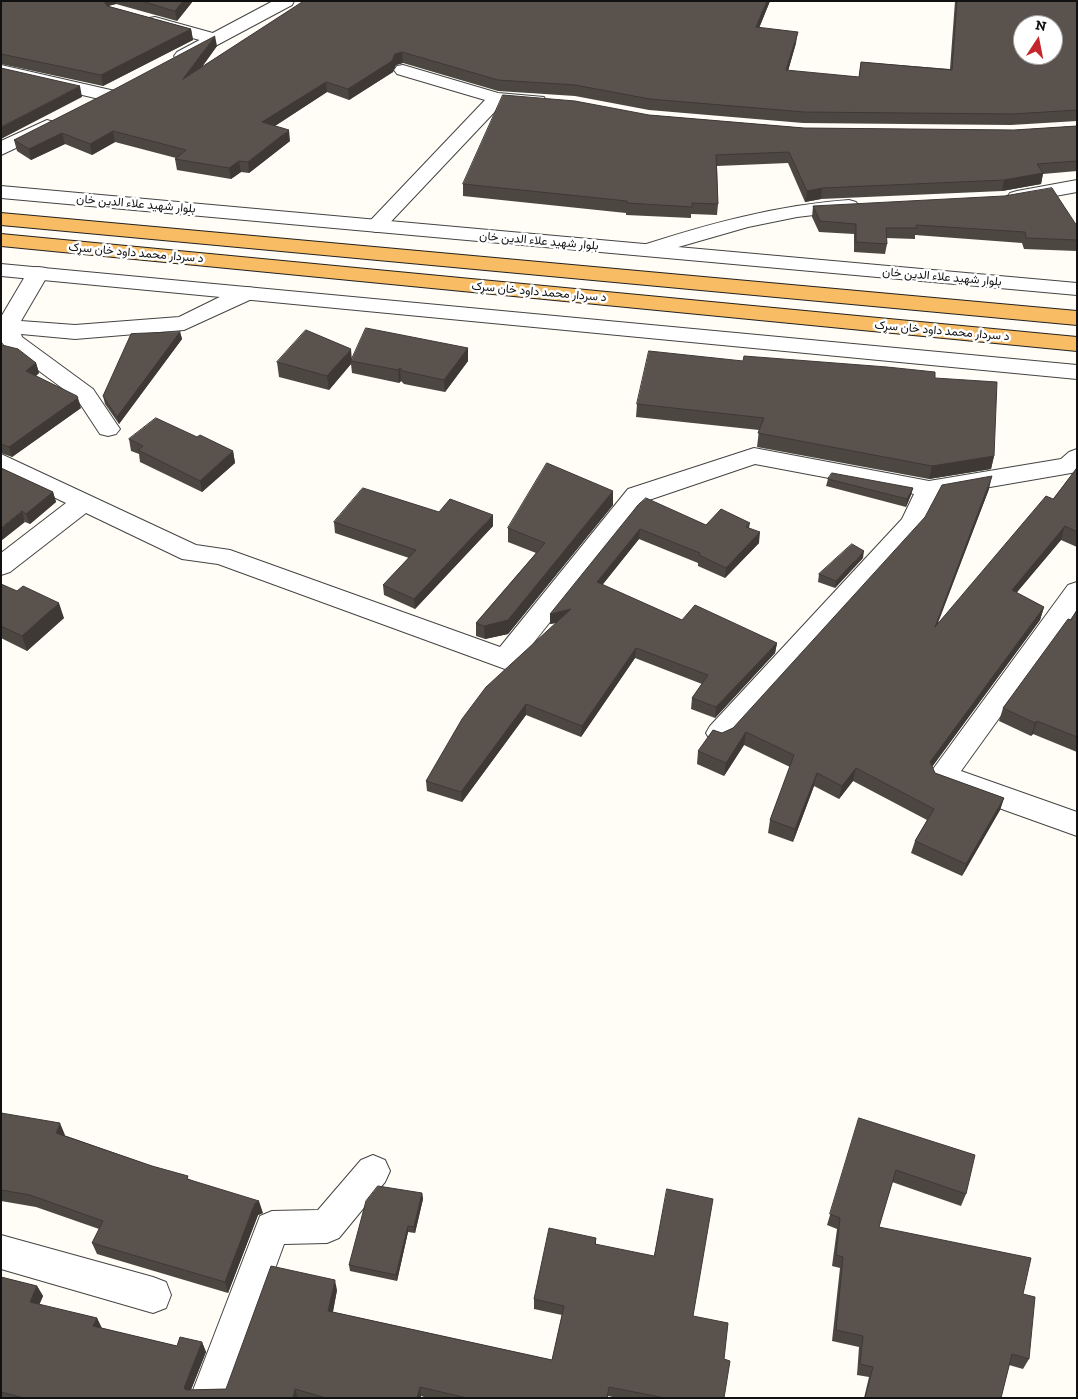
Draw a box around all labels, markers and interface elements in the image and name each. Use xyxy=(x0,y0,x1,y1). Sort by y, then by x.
north arrow xyxy=(1013,15,1063,65)
text: N xyxy=(1034,16,1048,35)
street label: بلوار شهید علاء الدین خان xyxy=(76,192,196,216)
street label: بلوار شهید علاء الدین خان xyxy=(479,229,599,253)
street label: د سردار محمد داود خان سړک xyxy=(68,240,204,266)
street label: بلوار شهید علاء الدین خان xyxy=(882,265,1002,289)
street label: د سردار محمد داود خان سړک xyxy=(471,279,607,305)
street label: د سردار محمد داود خان سړک xyxy=(874,318,1010,344)

